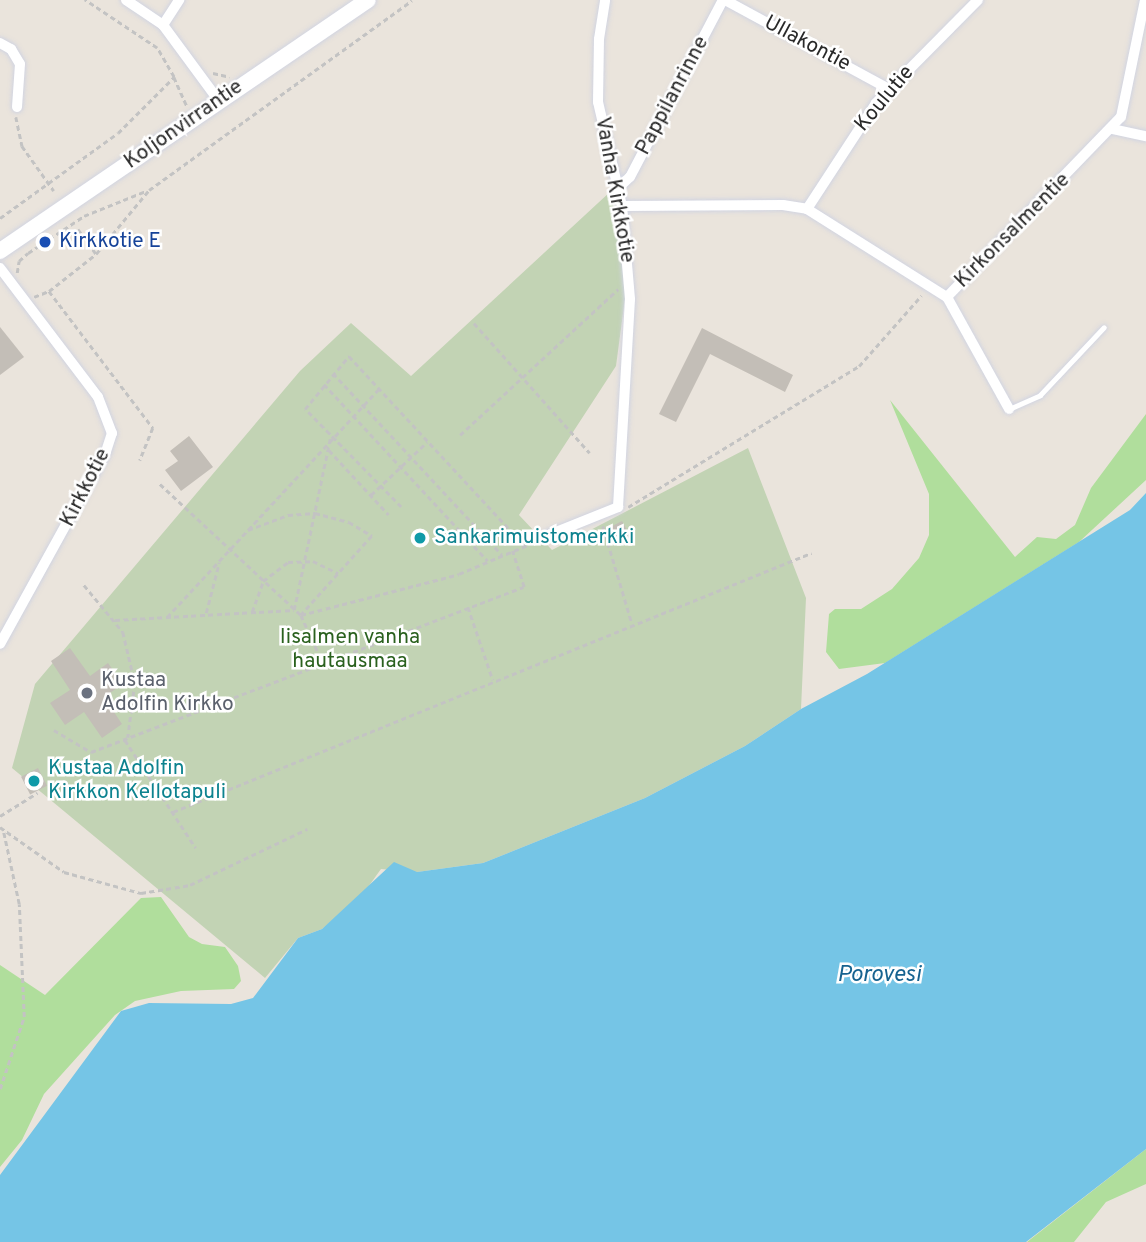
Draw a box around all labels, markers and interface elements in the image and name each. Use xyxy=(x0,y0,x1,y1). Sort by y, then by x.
street label: Ullakontie xyxy=(759,11,855,77)
street label: Pappilanrinne xyxy=(631,32,715,160)
street label: Koulutie xyxy=(850,61,920,137)
street label: Koljonvirrantie xyxy=(120,75,248,175)
street label: Vanha Kirkkotie xyxy=(589,115,639,265)
street label: Kirkonsalmentie xyxy=(950,168,1076,294)
place label: Kirkkotie E xyxy=(59,229,161,255)
marker: Kirkkotie E xyxy=(37,234,53,250)
street label: Kirkkotie xyxy=(56,445,116,531)
place label: Sankarimuistomerkki xyxy=(434,525,634,551)
marker: Sankarimuistomerkki xyxy=(412,530,428,546)
park label: Iisalmen vanha hautausmaa xyxy=(280,625,420,675)
place label: Kustaa Adolfin Kirkko xyxy=(101,668,234,718)
marker: Kustaa Adolfin Kirkko xyxy=(79,685,95,701)
place label: Kustaa Adolfin Kirkkon Kellotapuli xyxy=(48,756,226,806)
marker: Kustaa Adolfin Kirkkon Kellotapuli xyxy=(26,773,42,789)
water label: Porovesi xyxy=(837,962,921,990)

